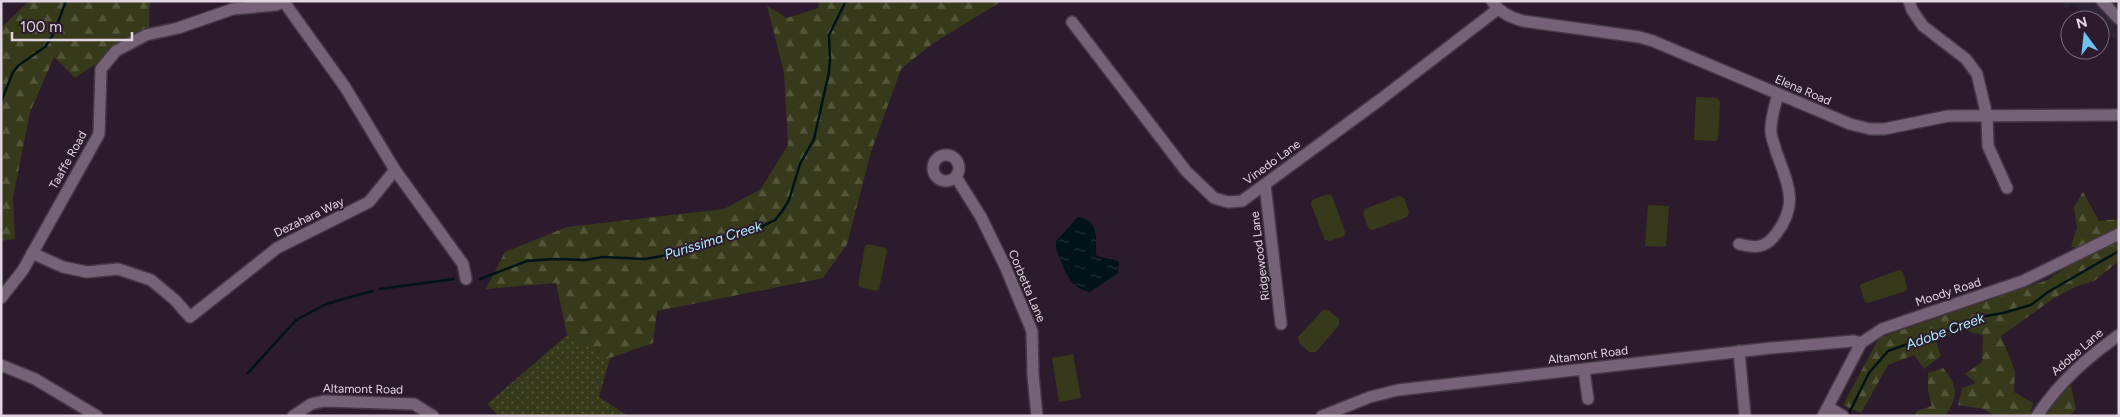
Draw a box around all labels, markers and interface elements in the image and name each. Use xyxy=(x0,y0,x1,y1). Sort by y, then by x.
scale bar xyxy=(12,10,132,42)
north arrow xyxy=(2060,10,2110,60)
text: N xyxy=(2074,13,2089,33)
text: 100 m xyxy=(20,18,62,36)
street label: Elena Road xyxy=(1773,72,1833,108)
street label: Taaffe Road xyxy=(46,129,90,191)
street label: Vinedo Lane xyxy=(1241,136,1304,187)
street label: Dezahara Way xyxy=(272,194,347,240)
street label: Ridgewood Lane xyxy=(1248,210,1272,301)
water label: Purissima Creek xyxy=(662,217,765,263)
street label: Corbetta Lane xyxy=(1006,248,1049,325)
street label: Moody Road xyxy=(1913,275,1983,309)
water label: Adobe Creek xyxy=(1903,309,1988,354)
street label: Adobe Lane xyxy=(2048,325,2106,378)
street label: Altamont Road xyxy=(1547,343,1629,367)
street label: Altamont Road xyxy=(323,381,403,397)

